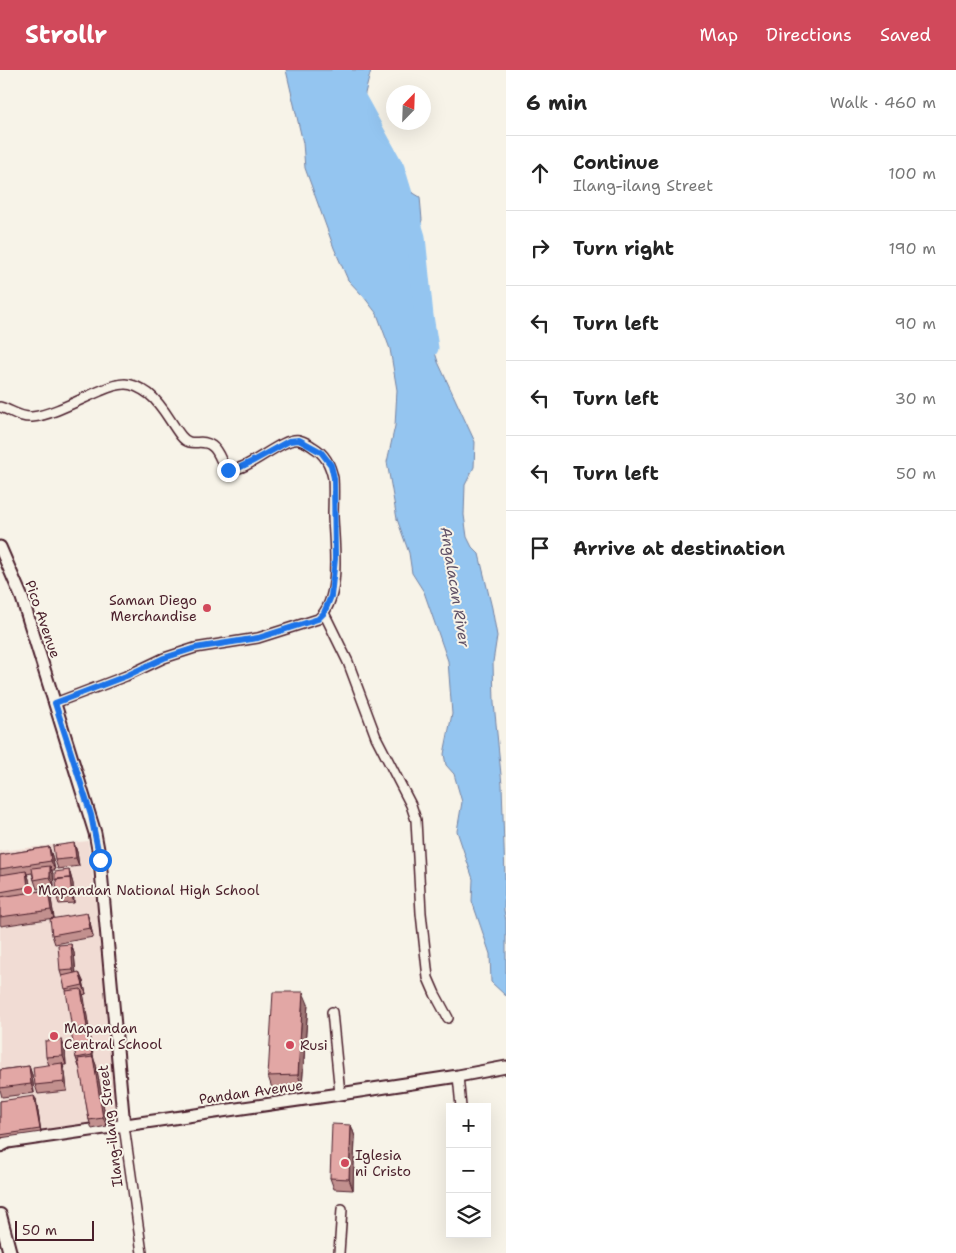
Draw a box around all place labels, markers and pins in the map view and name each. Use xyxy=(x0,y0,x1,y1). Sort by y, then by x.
place label: Saman Diego Merchandise xyxy=(109,591,197,625)
marker: Saman Diego Merchandise xyxy=(201,602,213,614)
place label: Mapandan National High School xyxy=(38,881,260,899)
marker: Mapandan National High School xyxy=(22,884,34,896)
place label: Mapandan Central School xyxy=(64,1019,163,1053)
marker: Mapandan Central School xyxy=(48,1030,60,1042)
place label: Rusi xyxy=(300,1036,328,1054)
marker: Rusi xyxy=(284,1039,296,1051)
place label: Iglesia ni Cristo xyxy=(355,1146,411,1180)
marker: Iglesia ni Cristo xyxy=(339,1157,351,1169)

